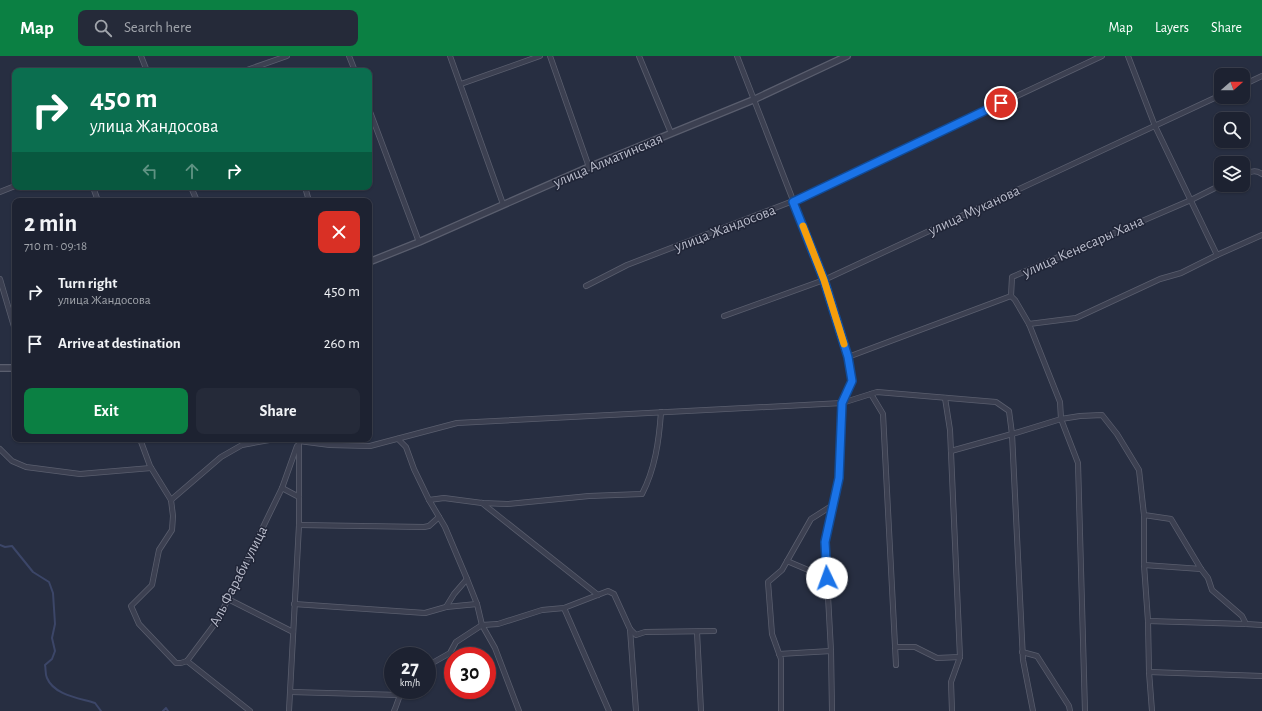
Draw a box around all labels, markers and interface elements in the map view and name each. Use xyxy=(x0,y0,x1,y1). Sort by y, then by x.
search box xyxy=(78,10,358,46)
icon: search xyxy=(92,17,114,39)
text: Map xyxy=(20,19,54,38)
text: Search here xyxy=(124,20,192,35)
text: Map xyxy=(1108,21,1133,35)
text: Layers xyxy=(1155,21,1189,35)
text: Share xyxy=(1211,21,1242,35)
north arrow xyxy=(1214,68,1250,104)
map controls xyxy=(1214,68,1250,192)
icon: right xyxy=(24,84,76,136)
text: 450 m xyxy=(90,85,158,113)
pin xyxy=(984,86,1018,120)
icon: arrive xyxy=(990,92,1012,114)
button: search xyxy=(1214,112,1250,148)
text: улица Жандосова xyxy=(90,118,218,136)
street label: улица Алматинская xyxy=(550,131,665,191)
button: layers xyxy=(1214,156,1250,192)
icon: left xyxy=(139,160,161,182)
icon: ahead xyxy=(181,160,203,182)
icon: right xyxy=(223,160,245,182)
street label: улица Муканова xyxy=(925,183,1022,239)
street label: улица Жандосова xyxy=(672,202,778,255)
button: close xyxy=(318,211,360,253)
text: 2 min xyxy=(24,212,77,236)
street label: улица Кенесары Хана xyxy=(1020,213,1146,280)
text: 710 m · 09:18 xyxy=(24,240,87,253)
text: Turn right xyxy=(58,276,117,291)
icon: right xyxy=(24,281,46,303)
text: 450 m xyxy=(324,284,360,299)
text: улица Жандосова xyxy=(58,294,151,307)
icon: arrive xyxy=(24,333,46,355)
text: Arrive at destination xyxy=(58,336,181,351)
text: 260 m xyxy=(324,336,360,351)
button: Exit xyxy=(24,388,188,434)
button: Share xyxy=(196,388,360,434)
street label: Аль Фараби улица xyxy=(207,524,270,629)
position arrow xyxy=(806,557,848,599)
speed limit sign: 30 xyxy=(444,647,496,699)
text: 27 xyxy=(401,658,419,678)
text: km/h xyxy=(400,678,420,688)

